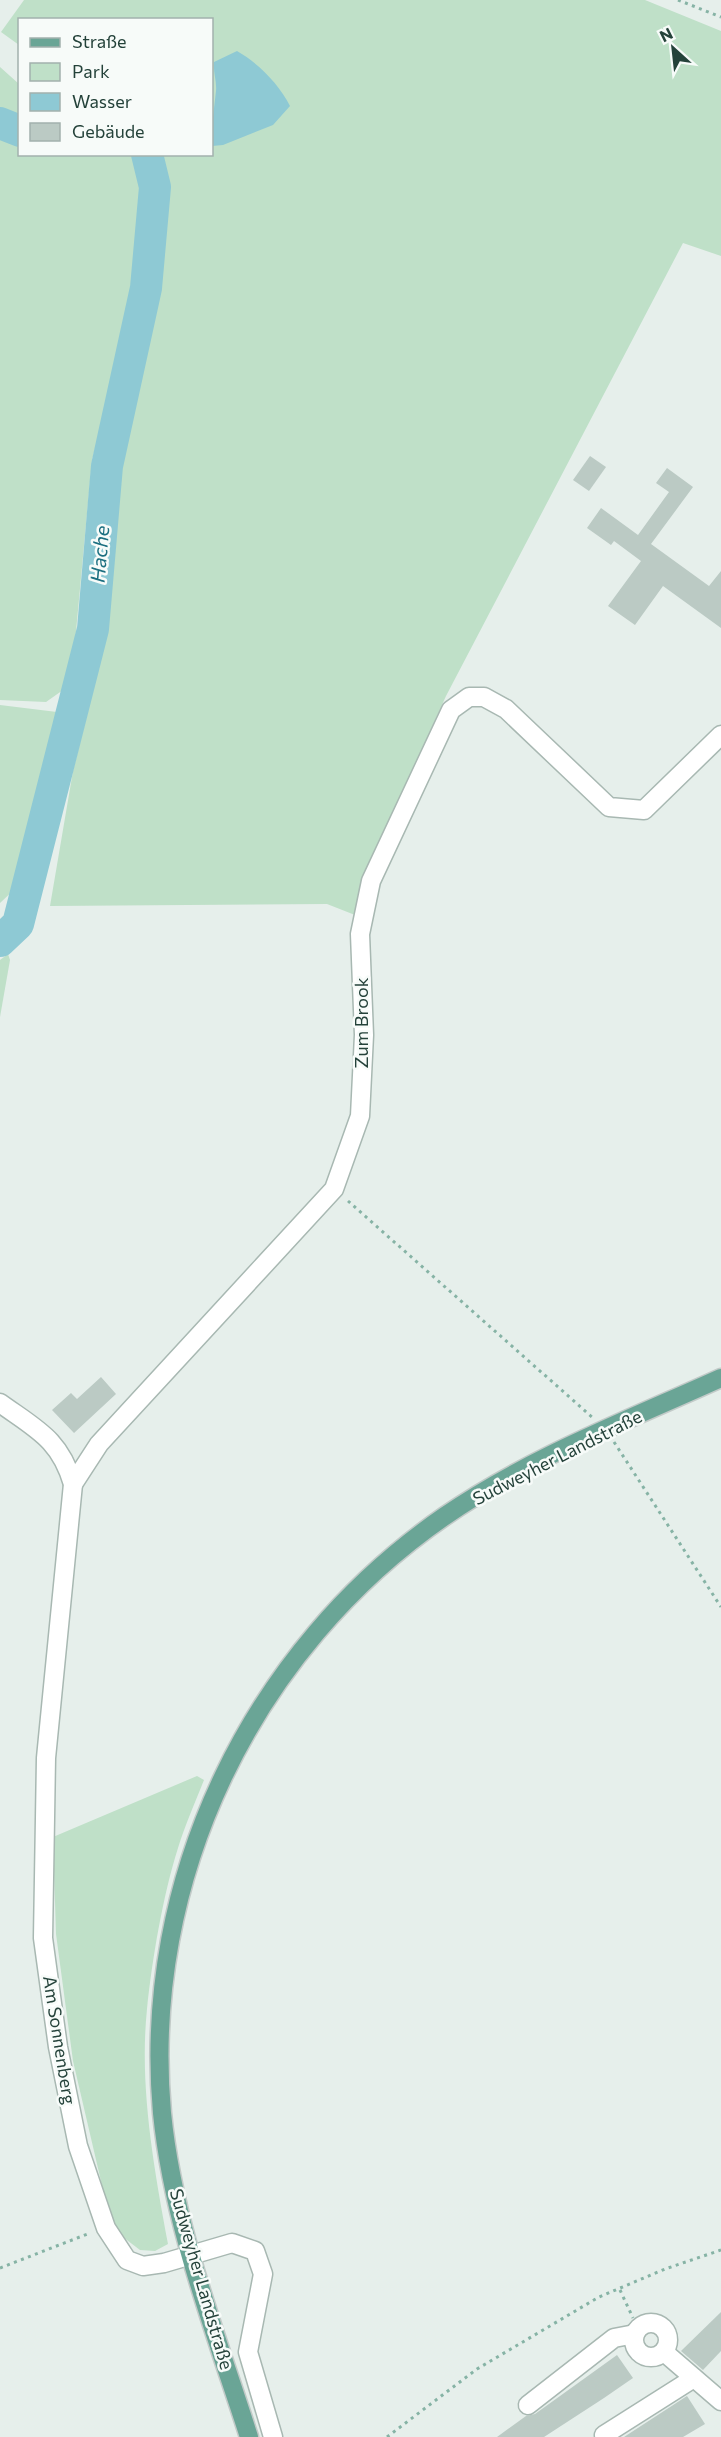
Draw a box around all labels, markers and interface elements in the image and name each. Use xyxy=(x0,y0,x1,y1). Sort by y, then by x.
legend xyxy=(18,18,213,156)
north arrow xyxy=(643,18,703,78)
text: N xyxy=(656,23,676,45)
text: Straße xyxy=(72,30,127,52)
text: Park xyxy=(72,60,110,82)
text: Wasser xyxy=(72,90,132,112)
text: Gebäude xyxy=(72,120,145,142)
water label: Hache xyxy=(85,524,113,584)
street label: Zum Brook xyxy=(350,977,372,1069)
street label: Sudweyher Landstraße xyxy=(469,1405,645,1509)
street label: Am Sonnenberg xyxy=(39,1974,81,2106)
street label: Sudweyher Landstraße xyxy=(166,2186,238,2372)

